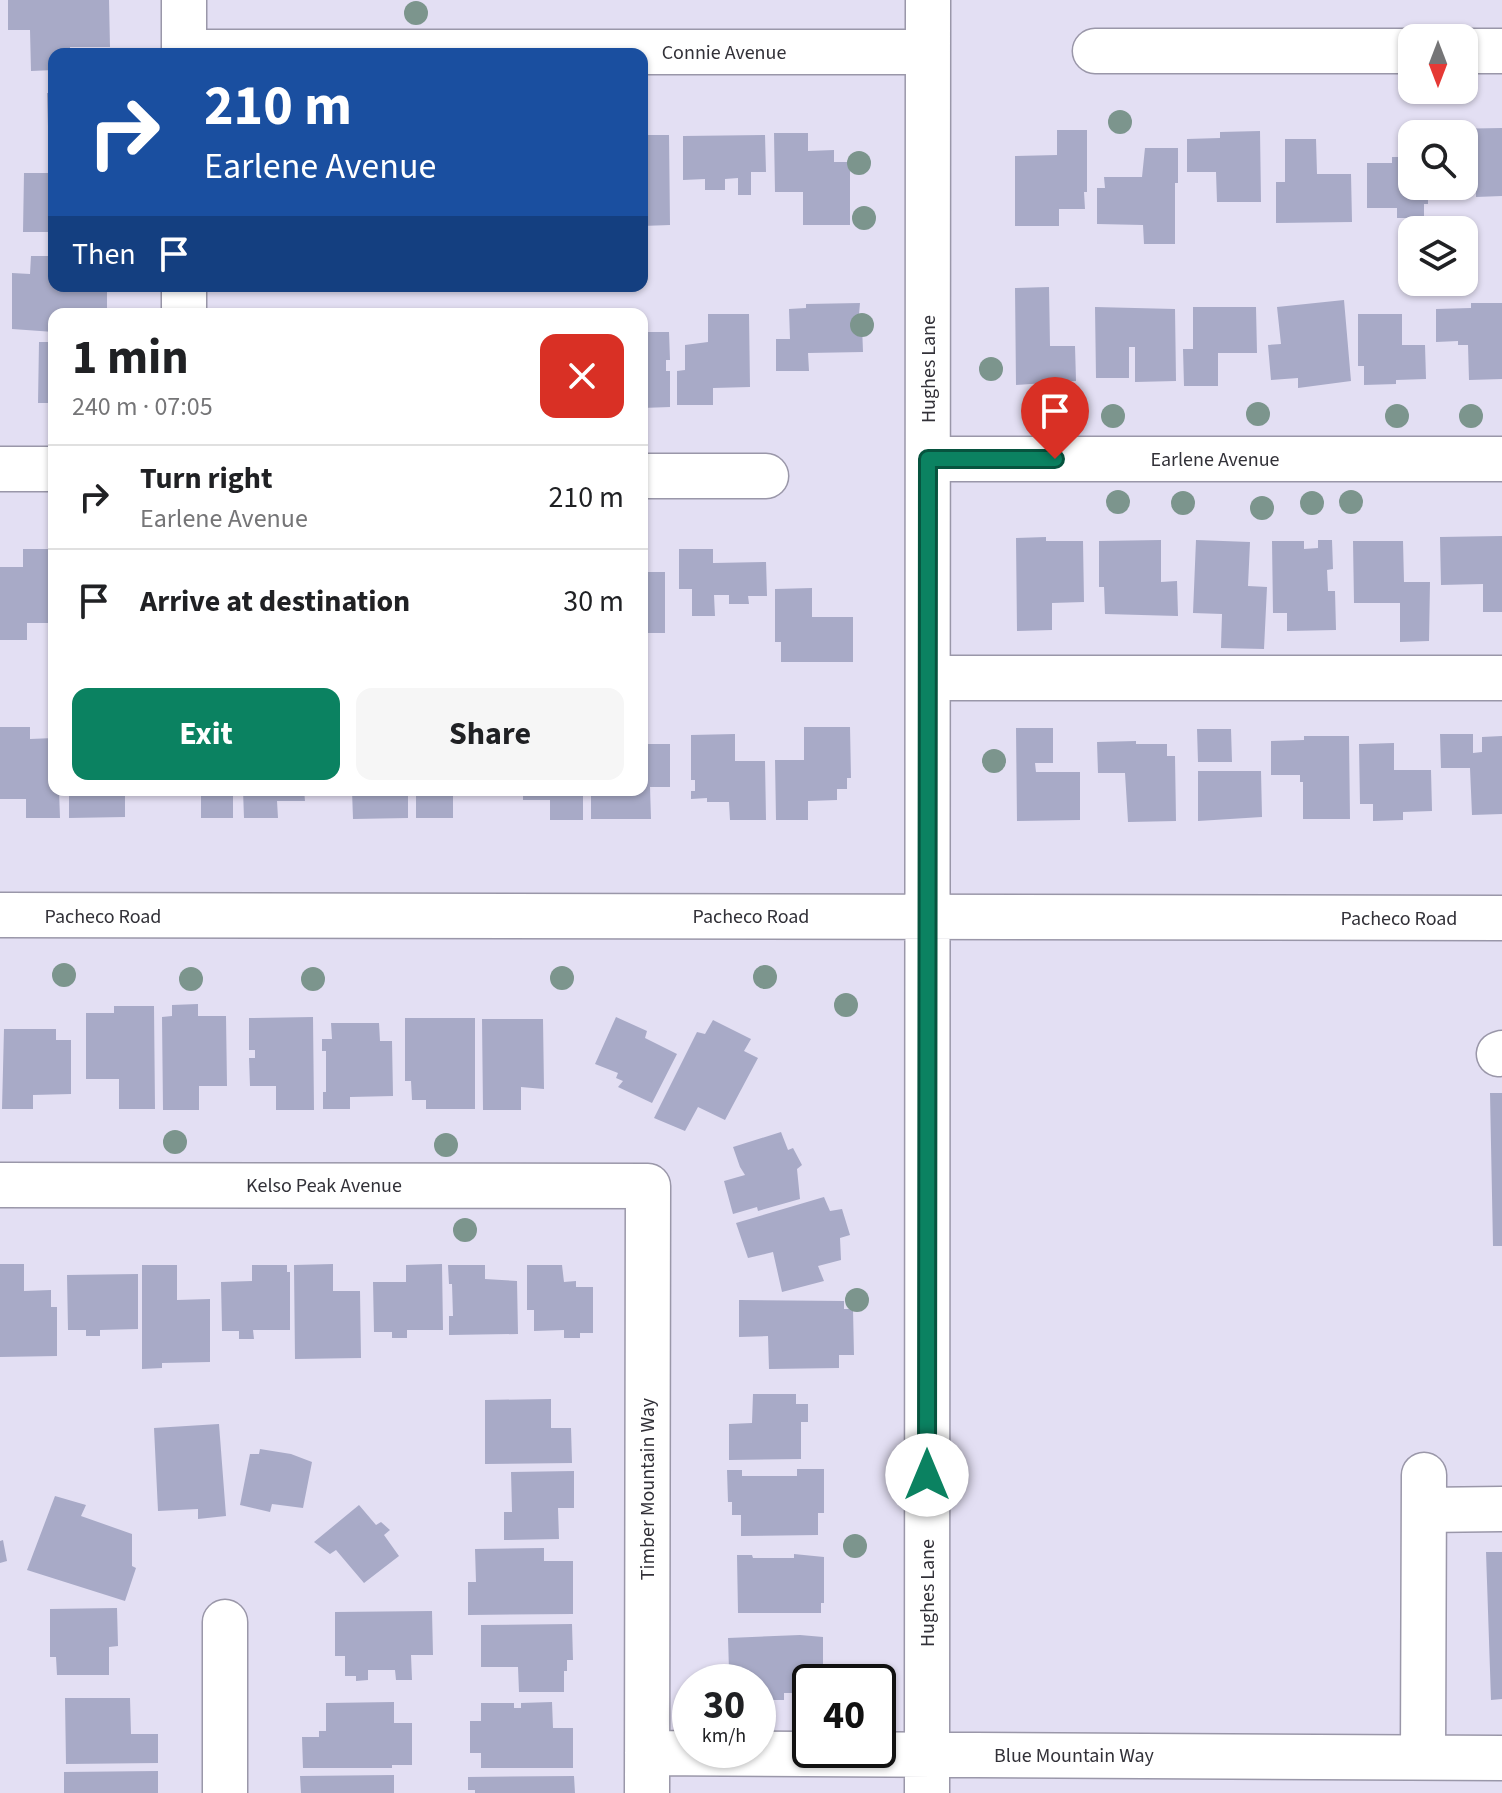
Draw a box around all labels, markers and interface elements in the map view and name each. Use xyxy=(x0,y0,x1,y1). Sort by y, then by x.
north arrow xyxy=(1398,24,1478,104)
map controls xyxy=(1398,24,1478,296)
street label: Connie Avenue xyxy=(662,39,786,67)
text: 210 m xyxy=(204,67,352,146)
icon: right xyxy=(72,80,176,184)
button: search xyxy=(1398,120,1478,200)
text: Earlene Avenue xyxy=(204,141,436,192)
button: layers xyxy=(1398,216,1478,296)
icon: arrive xyxy=(152,232,196,276)
text: Then xyxy=(72,233,136,276)
street label: Hughes Lane xyxy=(915,315,943,423)
text: 1 min xyxy=(72,324,189,392)
button: close xyxy=(540,334,624,418)
pin xyxy=(1021,377,1089,459)
text: 240 m · 07:05 xyxy=(72,388,213,425)
icon: arrive xyxy=(1033,389,1077,433)
street label: Earlene Avenue xyxy=(1150,446,1280,474)
text: Turn right xyxy=(140,457,272,500)
icon: right xyxy=(72,475,116,519)
text: 210 m xyxy=(548,476,624,519)
text: Earlene Avenue xyxy=(140,500,308,537)
icon: arrive xyxy=(72,579,116,623)
text: Arrive at destination xyxy=(140,580,410,623)
text: 30 m xyxy=(563,580,624,623)
button: Exit xyxy=(72,688,340,780)
button: Share xyxy=(356,688,624,780)
street label: Pacheco Road xyxy=(45,903,161,931)
street label: Pacheco Road xyxy=(693,903,809,931)
street label: Pacheco Road xyxy=(1341,905,1457,933)
street label: Kelso Peak Avenue xyxy=(246,1172,402,1200)
street label: Timber Mountain Way xyxy=(634,1397,662,1580)
position arrow xyxy=(885,1433,969,1517)
street label: Hughes Lane xyxy=(914,1539,942,1647)
speed limit sign: 40 xyxy=(792,1664,896,1768)
text: 30 xyxy=(703,1677,745,1734)
text: km/h xyxy=(702,1722,746,1750)
street label: Blue Mountain Way xyxy=(994,1742,1155,1770)

